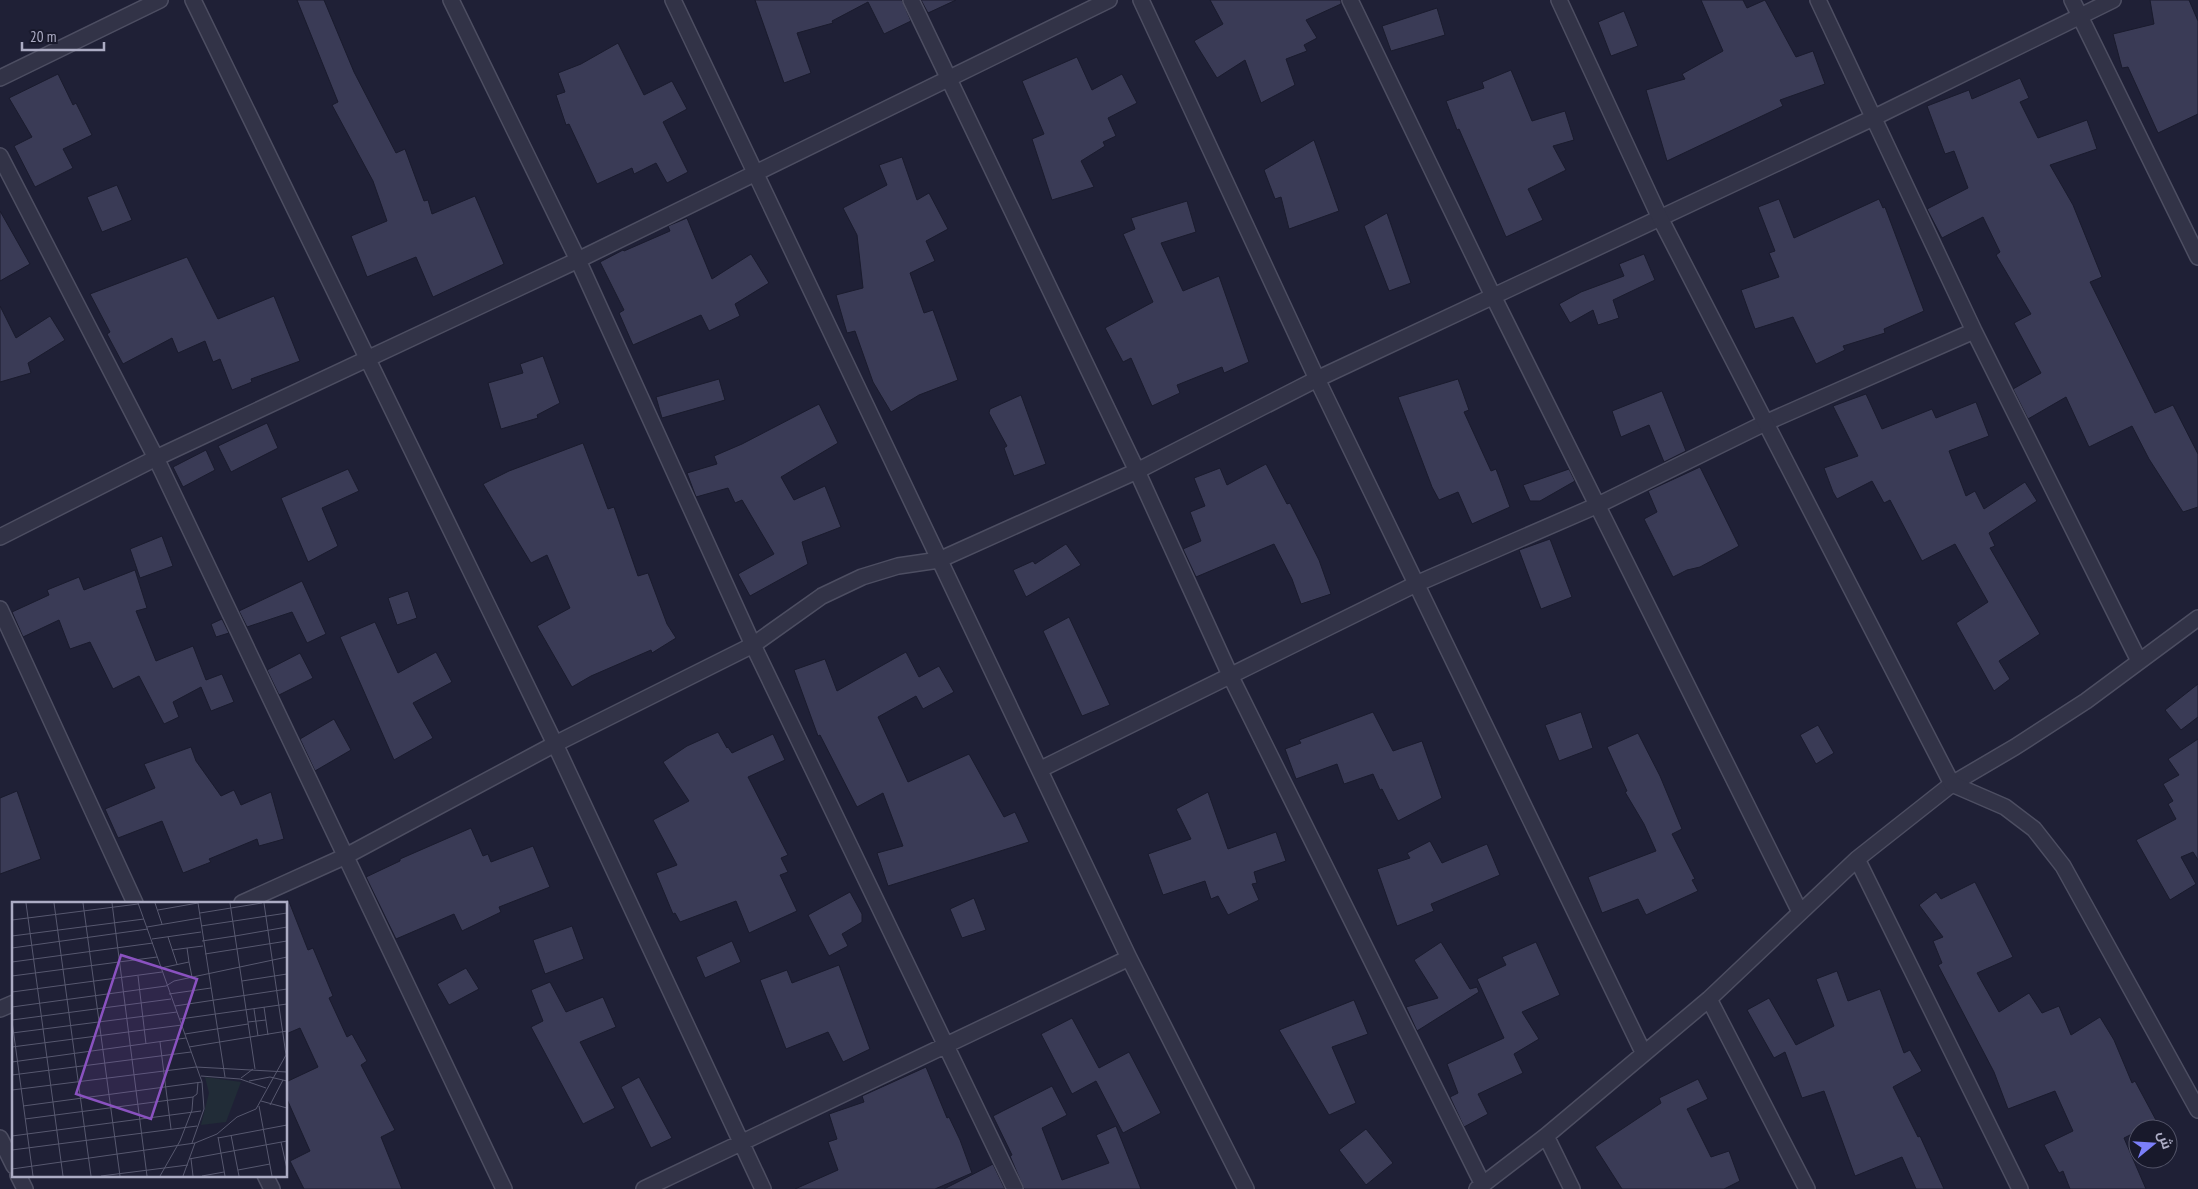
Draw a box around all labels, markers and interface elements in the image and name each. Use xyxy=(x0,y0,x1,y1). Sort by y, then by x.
scale bar xyxy=(22,20,105,52)
text: 20 m xyxy=(30,27,56,46)
inset map xyxy=(12,902,288,1176)
north arrow xyxy=(2128,1119,2178,1169)
text: ش xyxy=(2154,1129,2177,1151)

